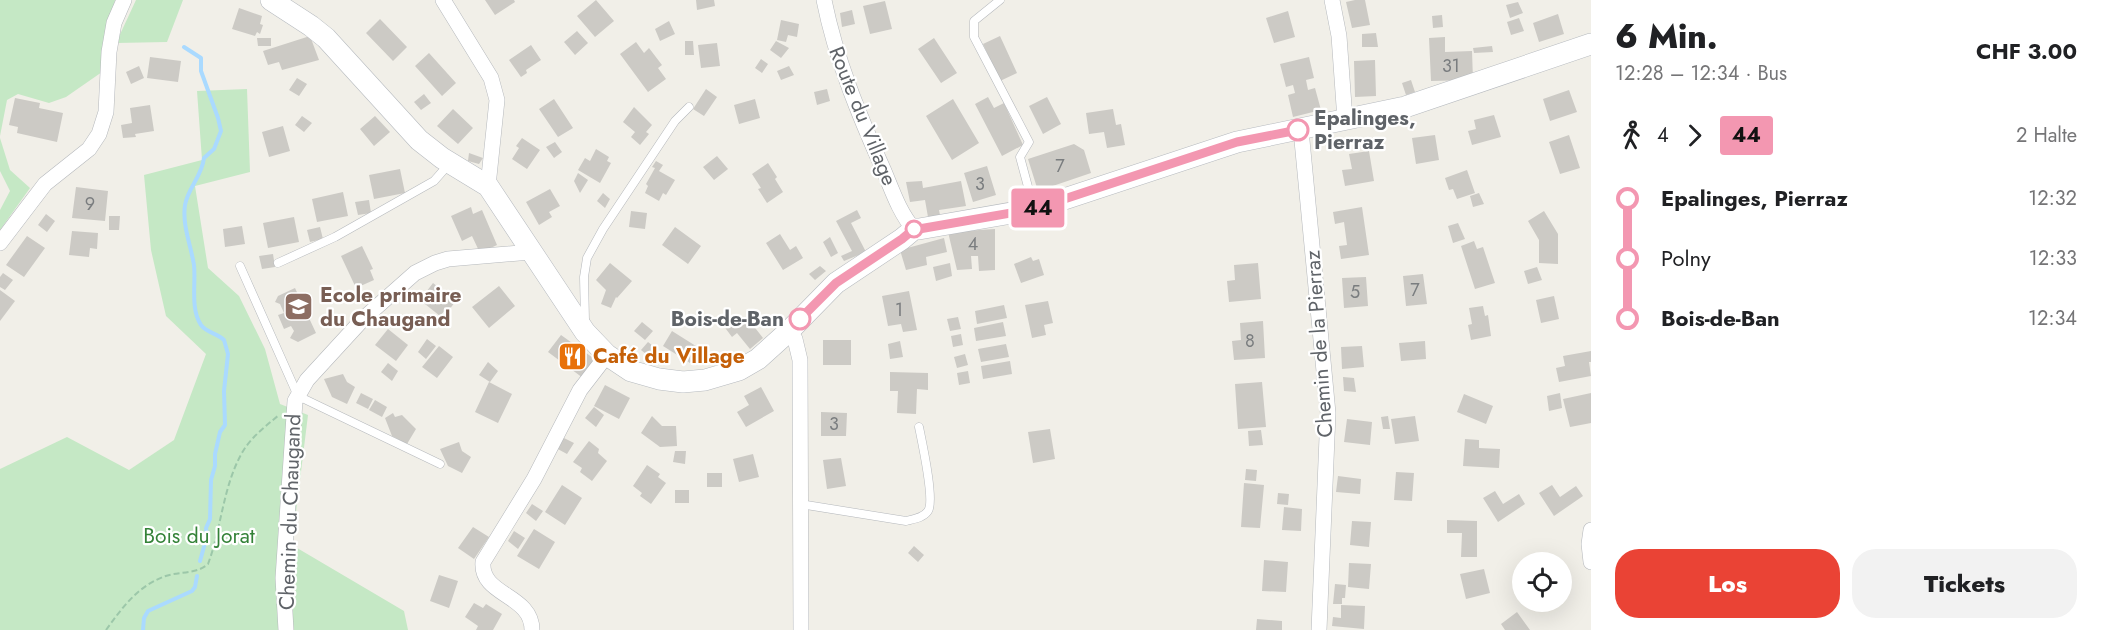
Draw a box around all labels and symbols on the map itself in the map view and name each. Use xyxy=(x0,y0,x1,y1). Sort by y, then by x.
street label: Route du Village xyxy=(821,42,905,190)
house number: 31 xyxy=(1442,53,1460,79)
place label: Epalinges, Pierraz xyxy=(1314,103,1416,157)
marker: Epalinges, Pierraz xyxy=(1287,119,1309,141)
house number: 7 xyxy=(1055,153,1065,179)
house number: 3 xyxy=(975,171,985,197)
line badge: 44 xyxy=(1011,188,1065,228)
house number: 9 xyxy=(85,191,95,217)
unlabelled marker xyxy=(905,220,923,238)
house number: 4 xyxy=(968,231,978,257)
street label: Chemin de la Pierraz xyxy=(1297,249,1341,439)
house number: 7 xyxy=(1410,277,1420,303)
house number: 5 xyxy=(1350,279,1360,305)
place label: Ecole primaire du Chaugand xyxy=(320,280,462,334)
school or university icon: Ecole primaire du Chaugand xyxy=(283,291,315,323)
house number: 1 xyxy=(895,297,903,323)
place label: Bois-de-Ban xyxy=(671,304,784,334)
marker: Bois-de-Ban xyxy=(789,308,811,330)
house number: 8 xyxy=(1245,328,1255,354)
restaurant icon: Café du Village xyxy=(556,340,588,372)
place label: Café du Village xyxy=(593,341,745,371)
house number: 3 xyxy=(829,411,839,437)
street label: Chemin du Chaugand xyxy=(272,413,308,611)
park label: Bois du Jorat xyxy=(143,521,255,551)

